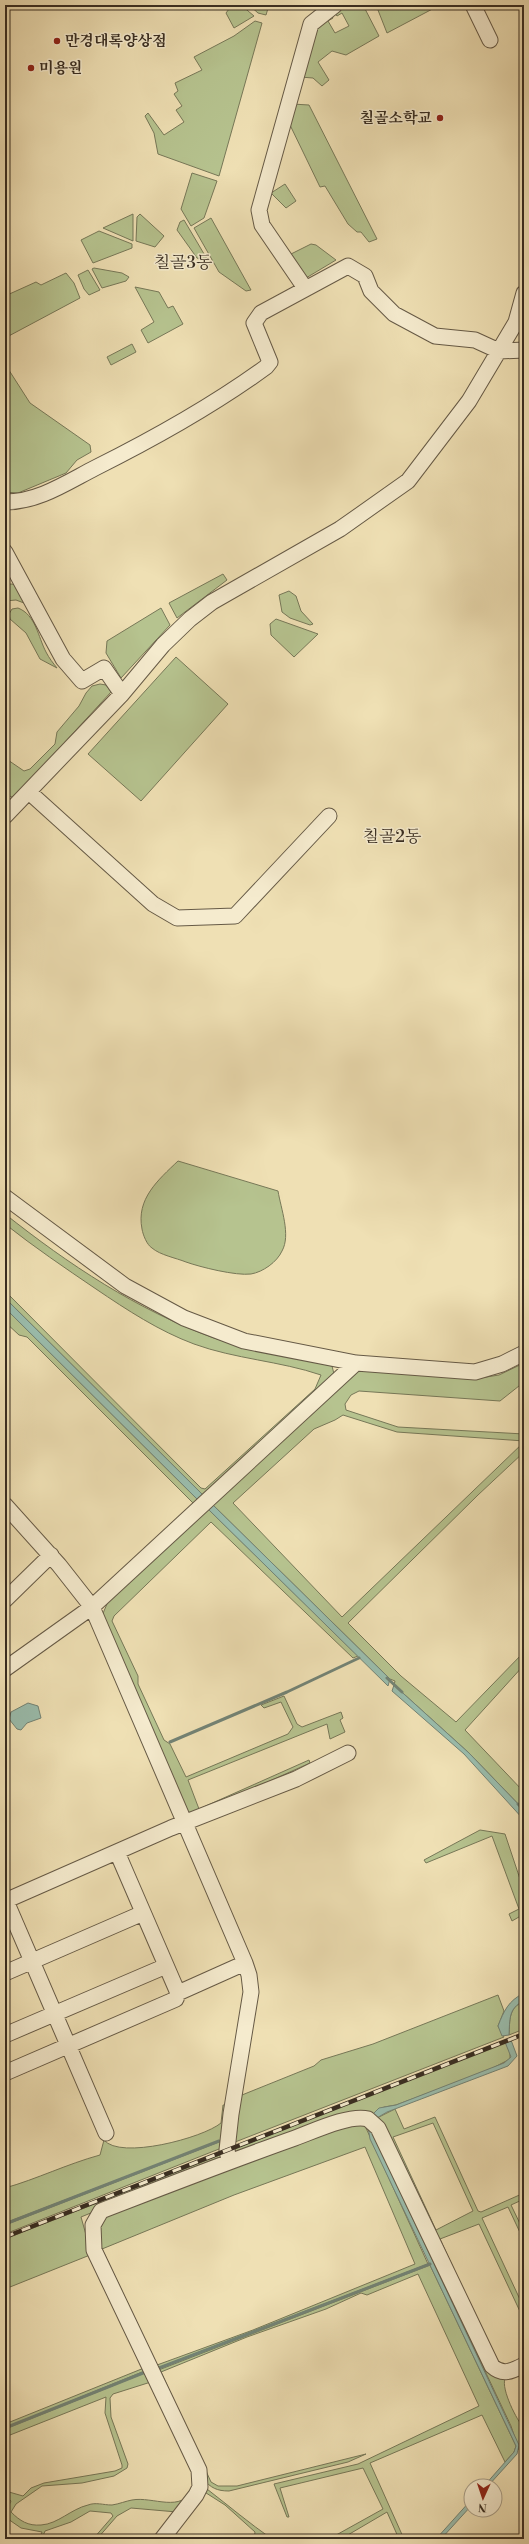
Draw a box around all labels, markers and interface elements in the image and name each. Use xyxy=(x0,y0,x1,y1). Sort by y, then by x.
place label: 만경대록양상점 xyxy=(65,32,166,51)
marker: 만경대록양상점 xyxy=(52,36,62,46)
place label: 미용원 xyxy=(39,59,82,78)
marker: 미용원 xyxy=(26,63,36,73)
place label: 칠골소학교 xyxy=(360,109,433,128)
marker: 칠골소학교 xyxy=(435,113,445,123)
district label: 칠골3동 xyxy=(154,252,213,274)
district label: 칠골2동 xyxy=(363,826,422,848)
north arrow xyxy=(463,2478,503,2518)
text: N xyxy=(478,2500,487,2514)

